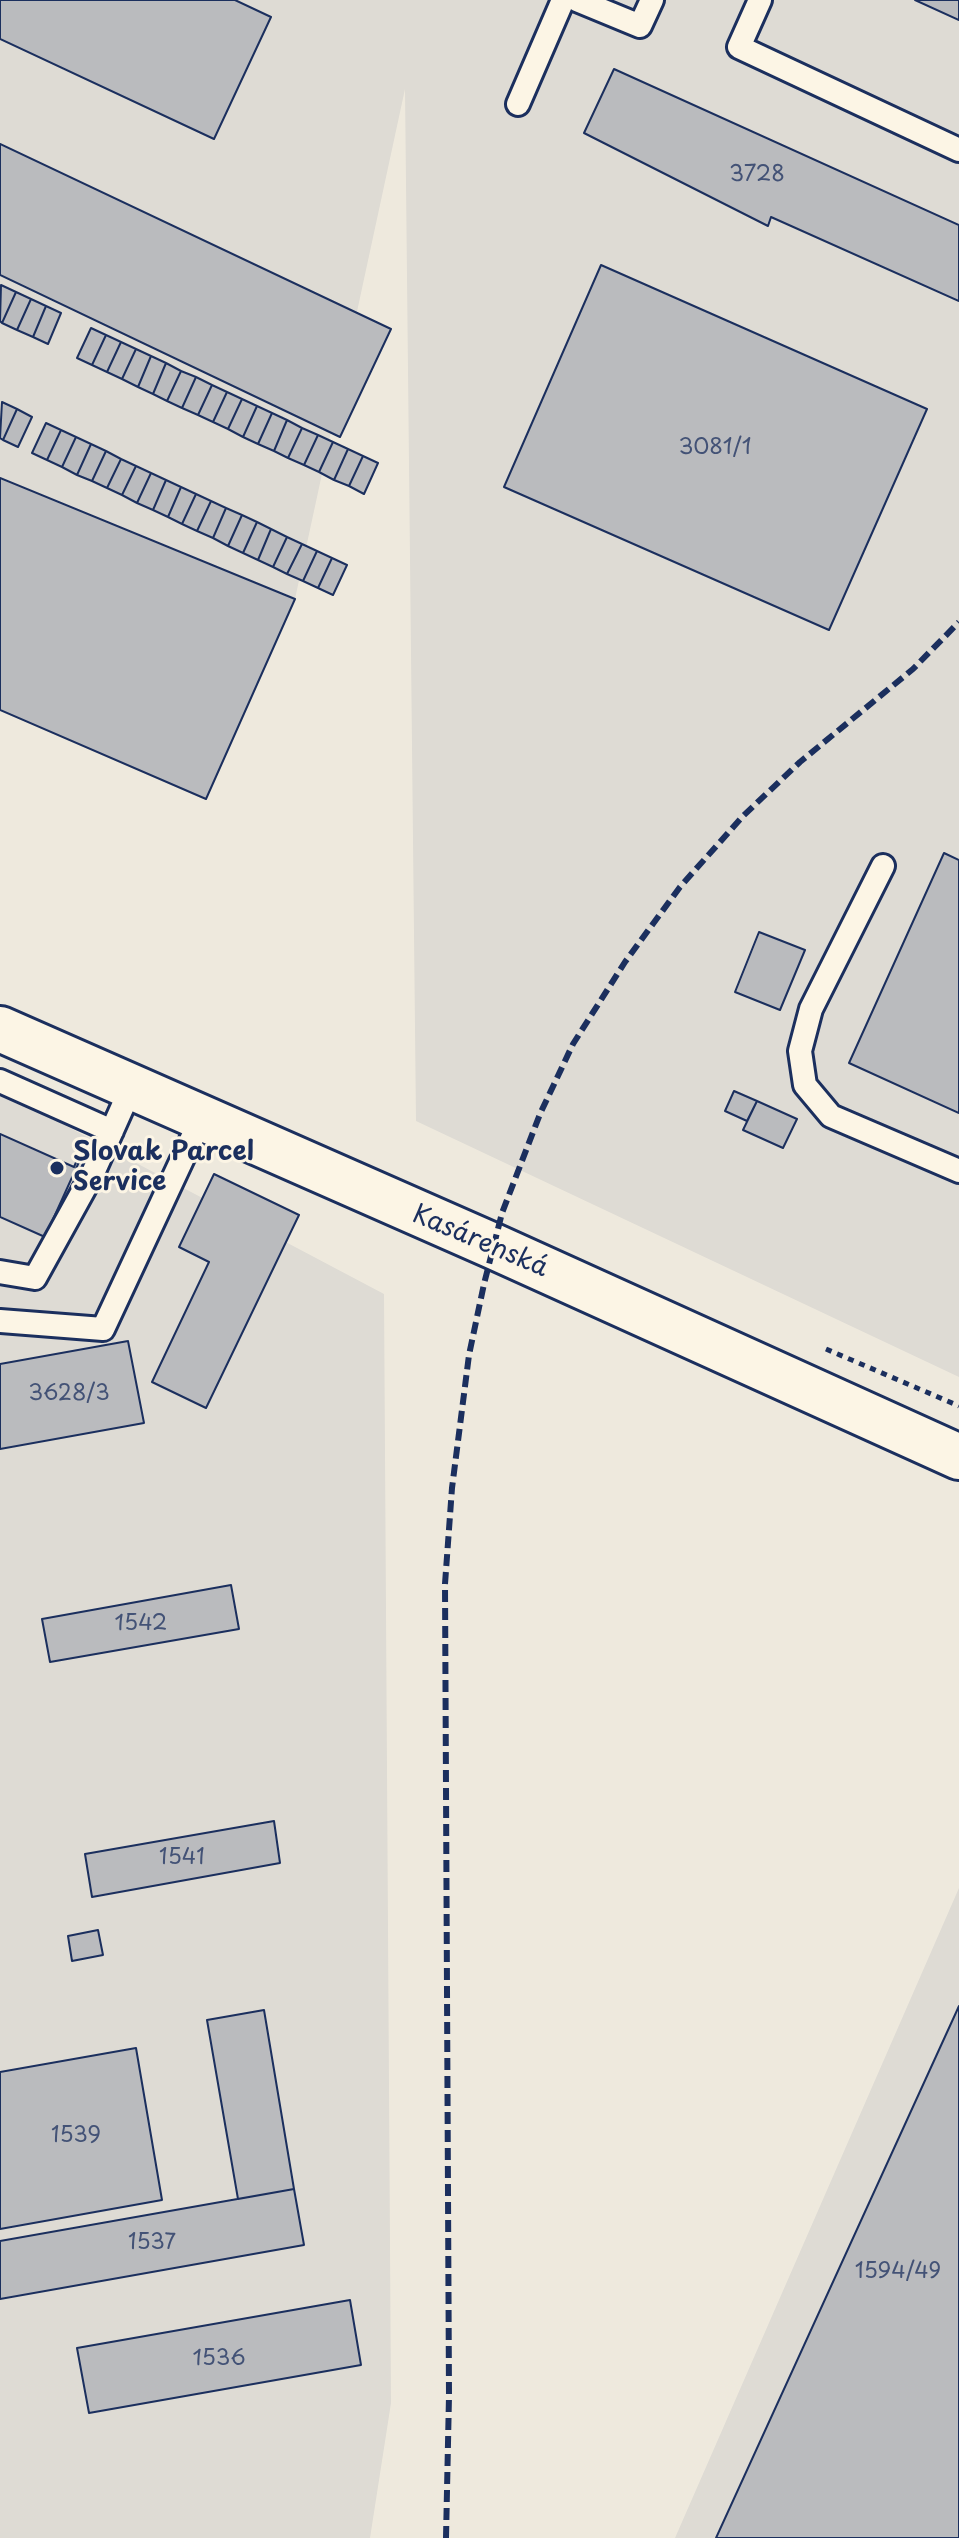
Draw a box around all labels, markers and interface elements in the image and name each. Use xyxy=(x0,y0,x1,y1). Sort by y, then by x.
house number: 3728 xyxy=(729,162,785,188)
house number: 3081/1 xyxy=(678,435,752,461)
place label: Slovak Parcel Service xyxy=(73,1137,254,1198)
marker: Slovak Parcel Service xyxy=(48,1159,66,1177)
street label: Kasárenská xyxy=(407,1199,553,1285)
house number: 3628/3 xyxy=(28,1381,110,1407)
house number: 1542 xyxy=(115,1611,167,1637)
house number: 1541 xyxy=(159,1845,205,1871)
house number: 1539 xyxy=(51,2123,101,2149)
house number: 1537 xyxy=(128,2230,176,2256)
house number: 1594/49 xyxy=(855,2259,941,2285)
house number: 1536 xyxy=(192,2346,246,2372)

